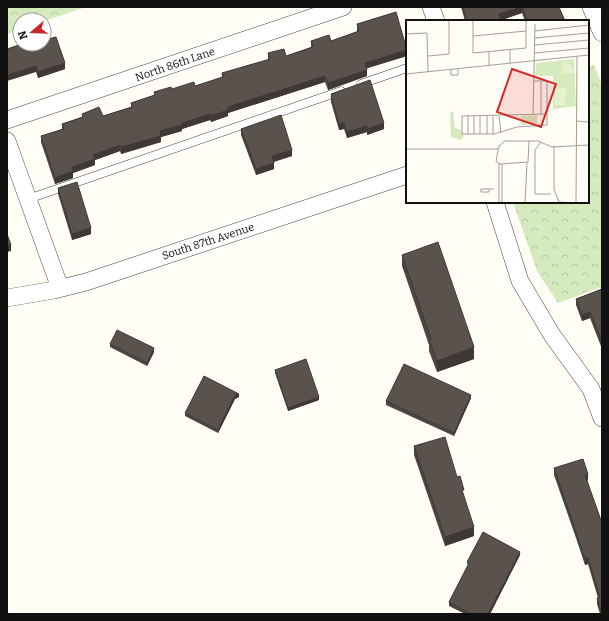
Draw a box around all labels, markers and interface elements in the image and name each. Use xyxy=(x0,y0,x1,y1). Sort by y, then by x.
north arrow xyxy=(12,12,52,52)
inset map xyxy=(406,20,589,203)
text: N xyxy=(15,28,31,41)
street label: North 86th Lane xyxy=(134,45,217,84)
street label: South 87th Avenue xyxy=(160,220,256,263)

